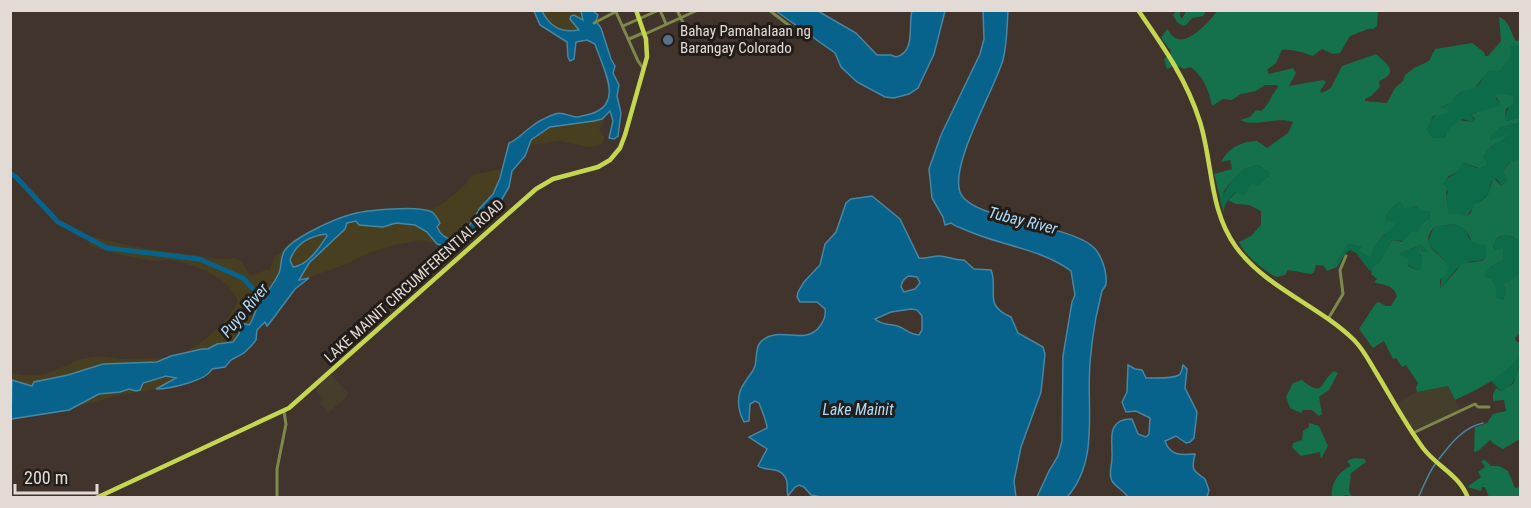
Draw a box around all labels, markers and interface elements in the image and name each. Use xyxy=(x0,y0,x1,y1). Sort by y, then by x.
place label: Bahay Pamahalaan ng Barangay Colorado xyxy=(680,22,811,57)
marker: Bahay Pamahalaan ng Barangay Colorado xyxy=(661,33,675,47)
street label: LAKE MAINIT CIRCUMFERENTIAL ROAD xyxy=(321,196,507,366)
water label: Tubay River xyxy=(986,203,1060,239)
water label: Puyo River xyxy=(216,279,273,341)
water label: Lake Mainit xyxy=(823,400,894,419)
scale bar xyxy=(15,457,98,495)
text: 200 m xyxy=(24,467,68,488)

